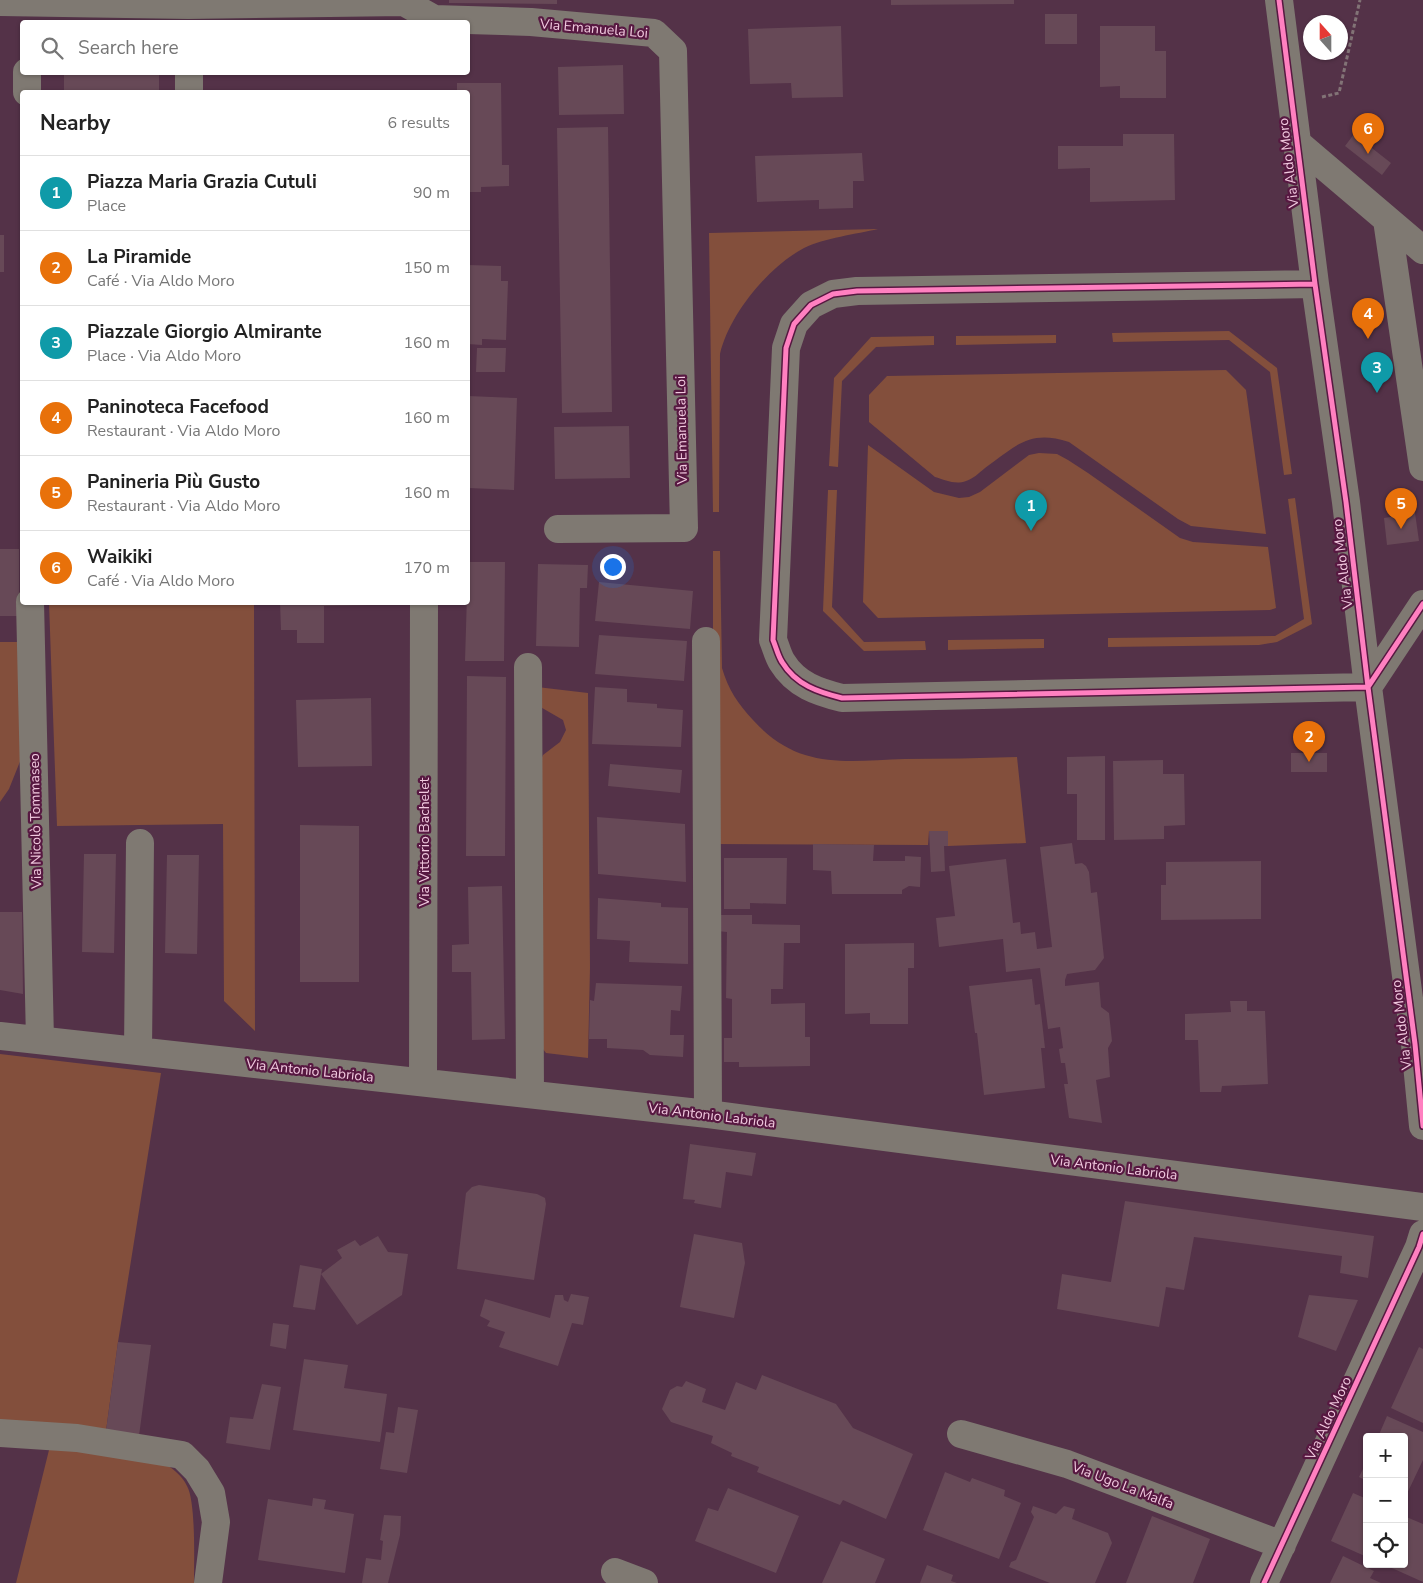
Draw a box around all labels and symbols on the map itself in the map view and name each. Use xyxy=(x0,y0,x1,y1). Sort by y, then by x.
street label: Via Emanuela Loi xyxy=(538,14,649,43)
north arrow xyxy=(1303,15,1348,60)
pin: 6 xyxy=(1352,113,1384,154)
street label: Via Aldo Moro xyxy=(1274,117,1304,210)
pin: 4 xyxy=(1352,298,1384,339)
pin: 3 xyxy=(1361,352,1393,393)
street label: Via Emanuela Loi xyxy=(671,376,692,485)
pin: 5 xyxy=(1385,488,1417,529)
pin: 1 xyxy=(1015,490,1047,531)
street label: Via Aldo Moro xyxy=(1328,518,1358,611)
your location xyxy=(600,554,626,580)
pin: 2 xyxy=(1293,721,1325,762)
street label: Via Nicolò Tommaseo xyxy=(25,753,46,890)
street label: Via Vittorio Bachelet xyxy=(415,777,434,907)
street label: Via Aldo Moro xyxy=(1387,979,1417,1072)
street label: Via Antonio Labriola xyxy=(244,1054,375,1087)
street label: Via Antonio Labriola xyxy=(646,1098,777,1133)
street label: Via Antonio Labriola xyxy=(1048,1150,1179,1185)
street label: Via Aldo Moro xyxy=(1300,1373,1356,1464)
street label: Via Ugo La Malfa xyxy=(1068,1457,1177,1514)

